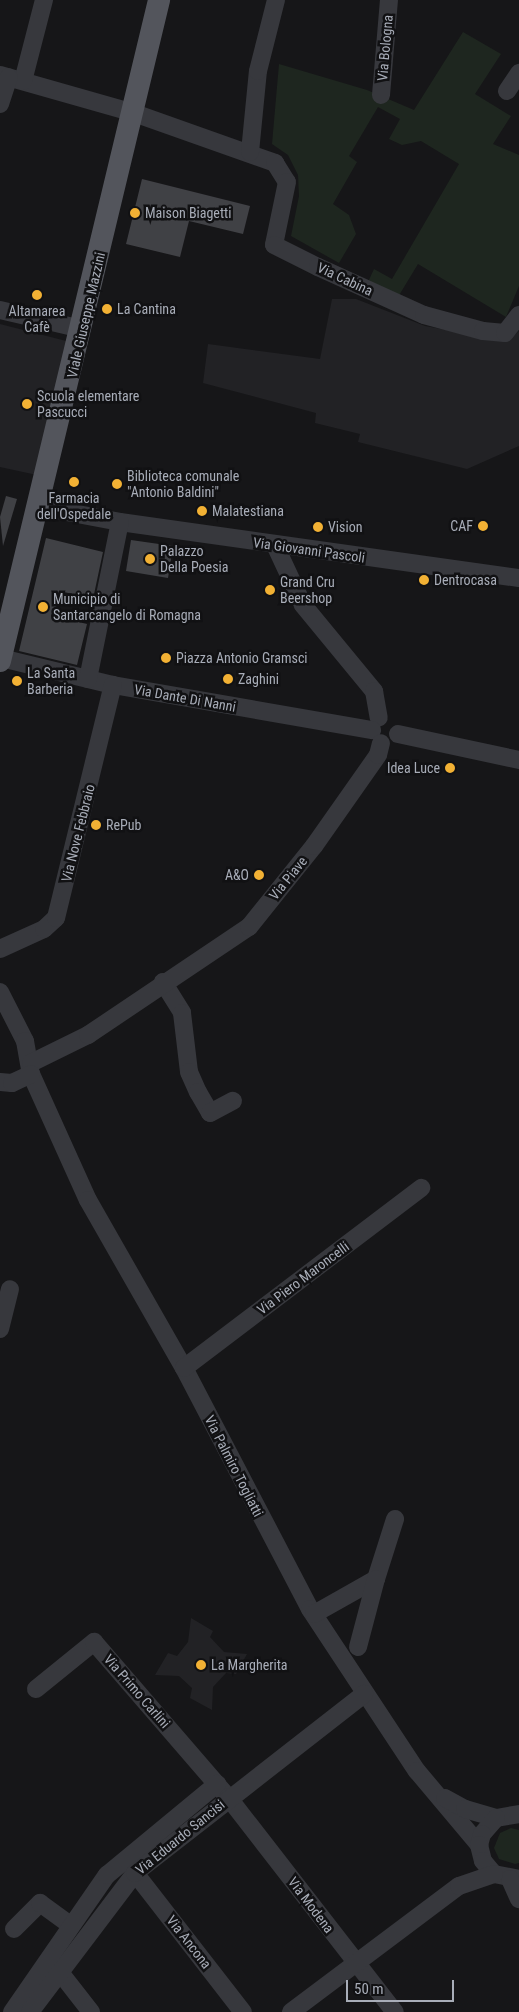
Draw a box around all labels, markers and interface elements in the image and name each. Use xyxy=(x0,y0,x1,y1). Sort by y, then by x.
street label: Via Bologna xyxy=(374,14,396,82)
place label: Maison Biagetti xyxy=(145,205,231,221)
marker: Maison Biagetti xyxy=(129,207,141,219)
street label: Viale Giuseppe Mazzini xyxy=(63,251,109,379)
street label: Via Cabina xyxy=(315,259,375,299)
marker: Altamarea Cafè xyxy=(31,289,43,301)
place label: La Cantina xyxy=(117,301,176,317)
place label: Altamarea Cafè xyxy=(9,303,65,336)
marker: La Cantina xyxy=(101,303,113,315)
place label: Scuola elementare Pascucci xyxy=(37,388,139,421)
marker: Scuola elementare Pascucci xyxy=(21,398,33,410)
place label: Biblioteca comunale "Antonio Baldini" xyxy=(127,468,239,501)
marker: Farmacia dell'Ospedale xyxy=(68,476,80,488)
marker: Biblioteca comunale "Antonio Baldini" xyxy=(111,478,123,490)
place label: Farmacia dell'Ospedale xyxy=(37,490,111,522)
place label: Malatestiana xyxy=(212,503,284,519)
marker: Malatestiana xyxy=(196,505,208,517)
place label: CAF xyxy=(450,518,473,534)
place label: Vision xyxy=(328,519,362,535)
marker: CAF xyxy=(477,520,489,532)
marker: Vision xyxy=(312,521,324,533)
street label: Via Giovanni Pascoli xyxy=(252,534,366,566)
place label: Palazzo Della Poesia xyxy=(160,543,228,576)
marker: Palazzo Della Poesia xyxy=(144,553,156,565)
place label: Dentrocasa xyxy=(434,572,497,588)
place label: Grand Cru Beershop xyxy=(280,574,335,606)
marker: Dentrocasa xyxy=(418,574,430,586)
marker: Grand Cru Beershop xyxy=(264,584,276,596)
place label: Municipio di Santarcangelo di Romagna xyxy=(53,591,201,624)
marker: Municipio di Santarcangelo di Romagna xyxy=(37,601,49,613)
place label: Piazza Antonio Gramsci xyxy=(176,650,308,666)
marker: Piazza Antonio Gramsci xyxy=(160,652,172,664)
place label: La Santa Barberia xyxy=(27,665,75,698)
place label: Zaghini xyxy=(238,671,279,687)
marker: Zaghini xyxy=(222,673,234,685)
marker: La Santa Barberia xyxy=(11,675,23,687)
street label: Via Dante Di Nanni xyxy=(133,681,237,715)
place label: Idea Luce xyxy=(387,760,440,776)
marker: Idea Luce xyxy=(444,762,456,774)
street label: Via Nove Febbraio xyxy=(58,782,98,884)
place label: RePub xyxy=(106,817,141,833)
marker: RePub xyxy=(90,819,102,831)
street label: Via Piave xyxy=(265,853,311,903)
place label: A&O xyxy=(225,867,249,883)
marker: A&O xyxy=(253,869,265,881)
street label: Via Piero Maroncelli xyxy=(254,1238,352,1318)
street label: Via Palmiro Togliatti xyxy=(201,1412,267,1520)
street label: Via Primo Carlini xyxy=(100,1651,174,1731)
place label: La Margherita xyxy=(211,1657,288,1673)
marker: La Margherita xyxy=(195,1659,207,1671)
street label: Via Eduardo Sancisi xyxy=(132,1796,228,1878)
street label: Via Modena xyxy=(285,1874,337,1936)
street label: Via Ancona xyxy=(163,1912,215,1972)
scale bar xyxy=(349,1970,456,2002)
text: 50 m xyxy=(354,1980,384,1998)

